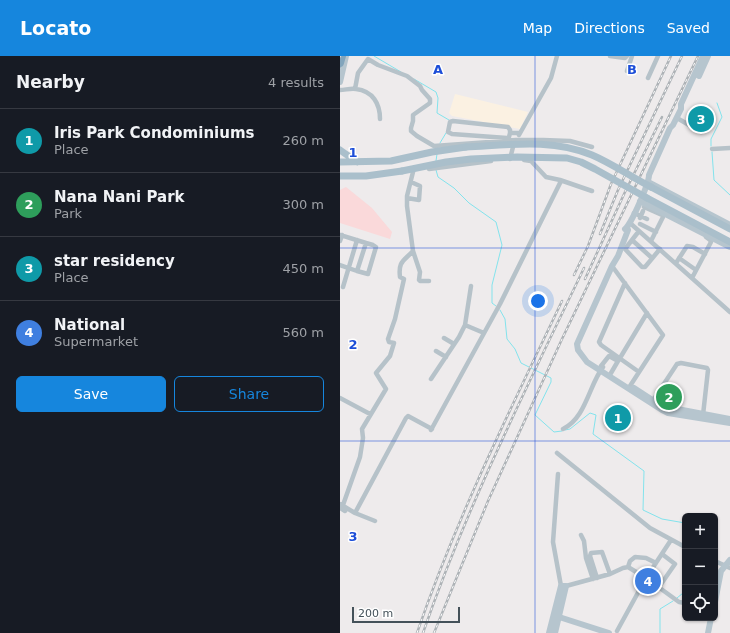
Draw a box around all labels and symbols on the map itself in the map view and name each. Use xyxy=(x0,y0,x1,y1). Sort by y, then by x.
text: A xyxy=(433,62,443,77)
text: B xyxy=(627,62,637,77)
pin: 3 xyxy=(688,104,714,134)
text: 1 xyxy=(348,145,358,160)
your location xyxy=(528,291,548,311)
text: 2 xyxy=(348,337,358,352)
pin: 2 xyxy=(656,382,682,412)
pin: 1 xyxy=(605,403,631,433)
text: 3 xyxy=(348,529,358,544)
pin: 4 xyxy=(635,566,661,596)
scale bar xyxy=(352,605,460,624)

